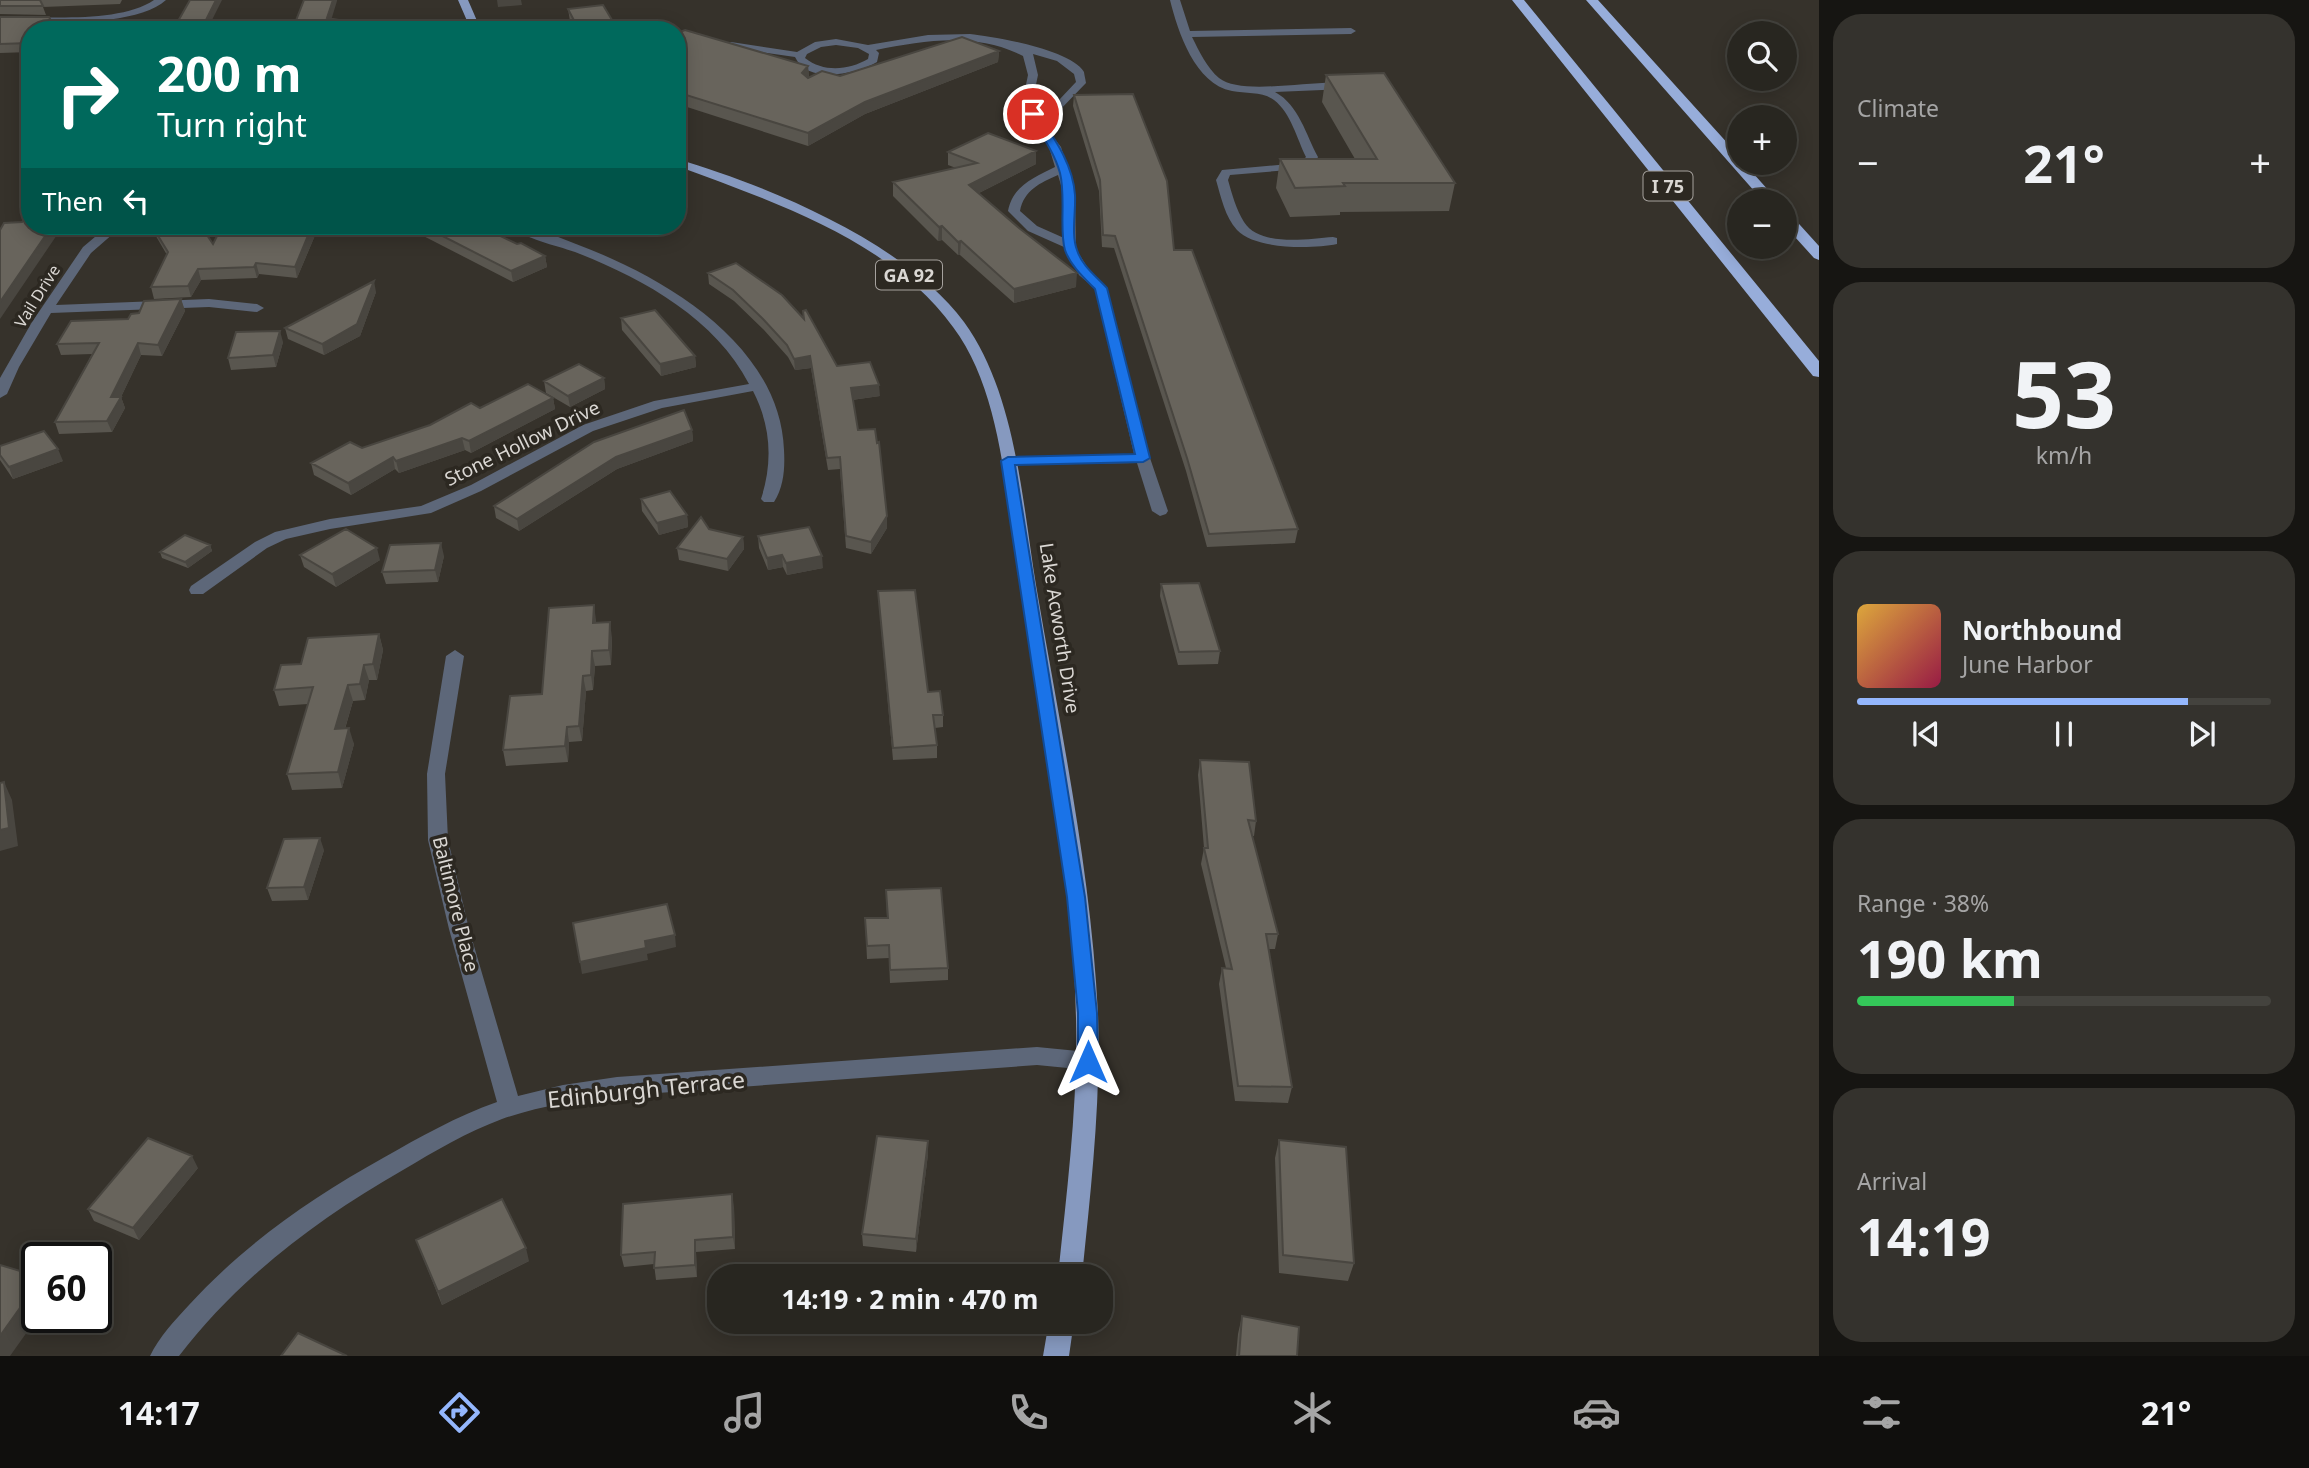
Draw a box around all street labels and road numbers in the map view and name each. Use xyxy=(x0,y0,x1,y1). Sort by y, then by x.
road number: I 75 xyxy=(1644,172,1692,201)
street label: Vail Drive xyxy=(9,260,65,332)
road number: GA 92 xyxy=(876,260,942,290)
street label: Stone Hollow Drive xyxy=(440,394,604,492)
street label: Lake Acworth Drive xyxy=(1034,541,1086,715)
street label: Baltimore Place xyxy=(427,833,485,975)
street label: Edinburgh Terrace xyxy=(546,1063,746,1115)

